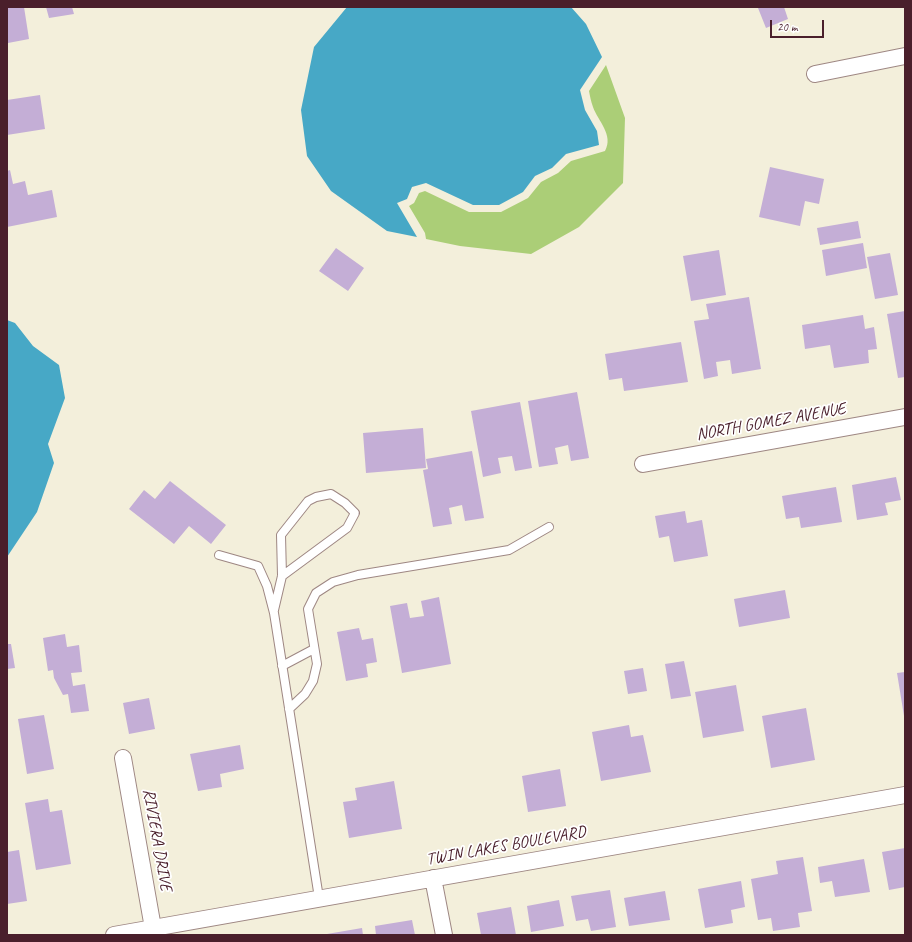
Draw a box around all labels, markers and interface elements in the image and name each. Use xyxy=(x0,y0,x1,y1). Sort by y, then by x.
scale bar xyxy=(772,12,826,38)
text: 20 m xyxy=(777,19,797,35)
street label: NORTH GOMEZ AVENUE xyxy=(695,399,847,445)
street label: RIVIERA DRIVE xyxy=(138,787,176,893)
street label: TWIN LAKES BOULEVARD xyxy=(425,822,587,870)

